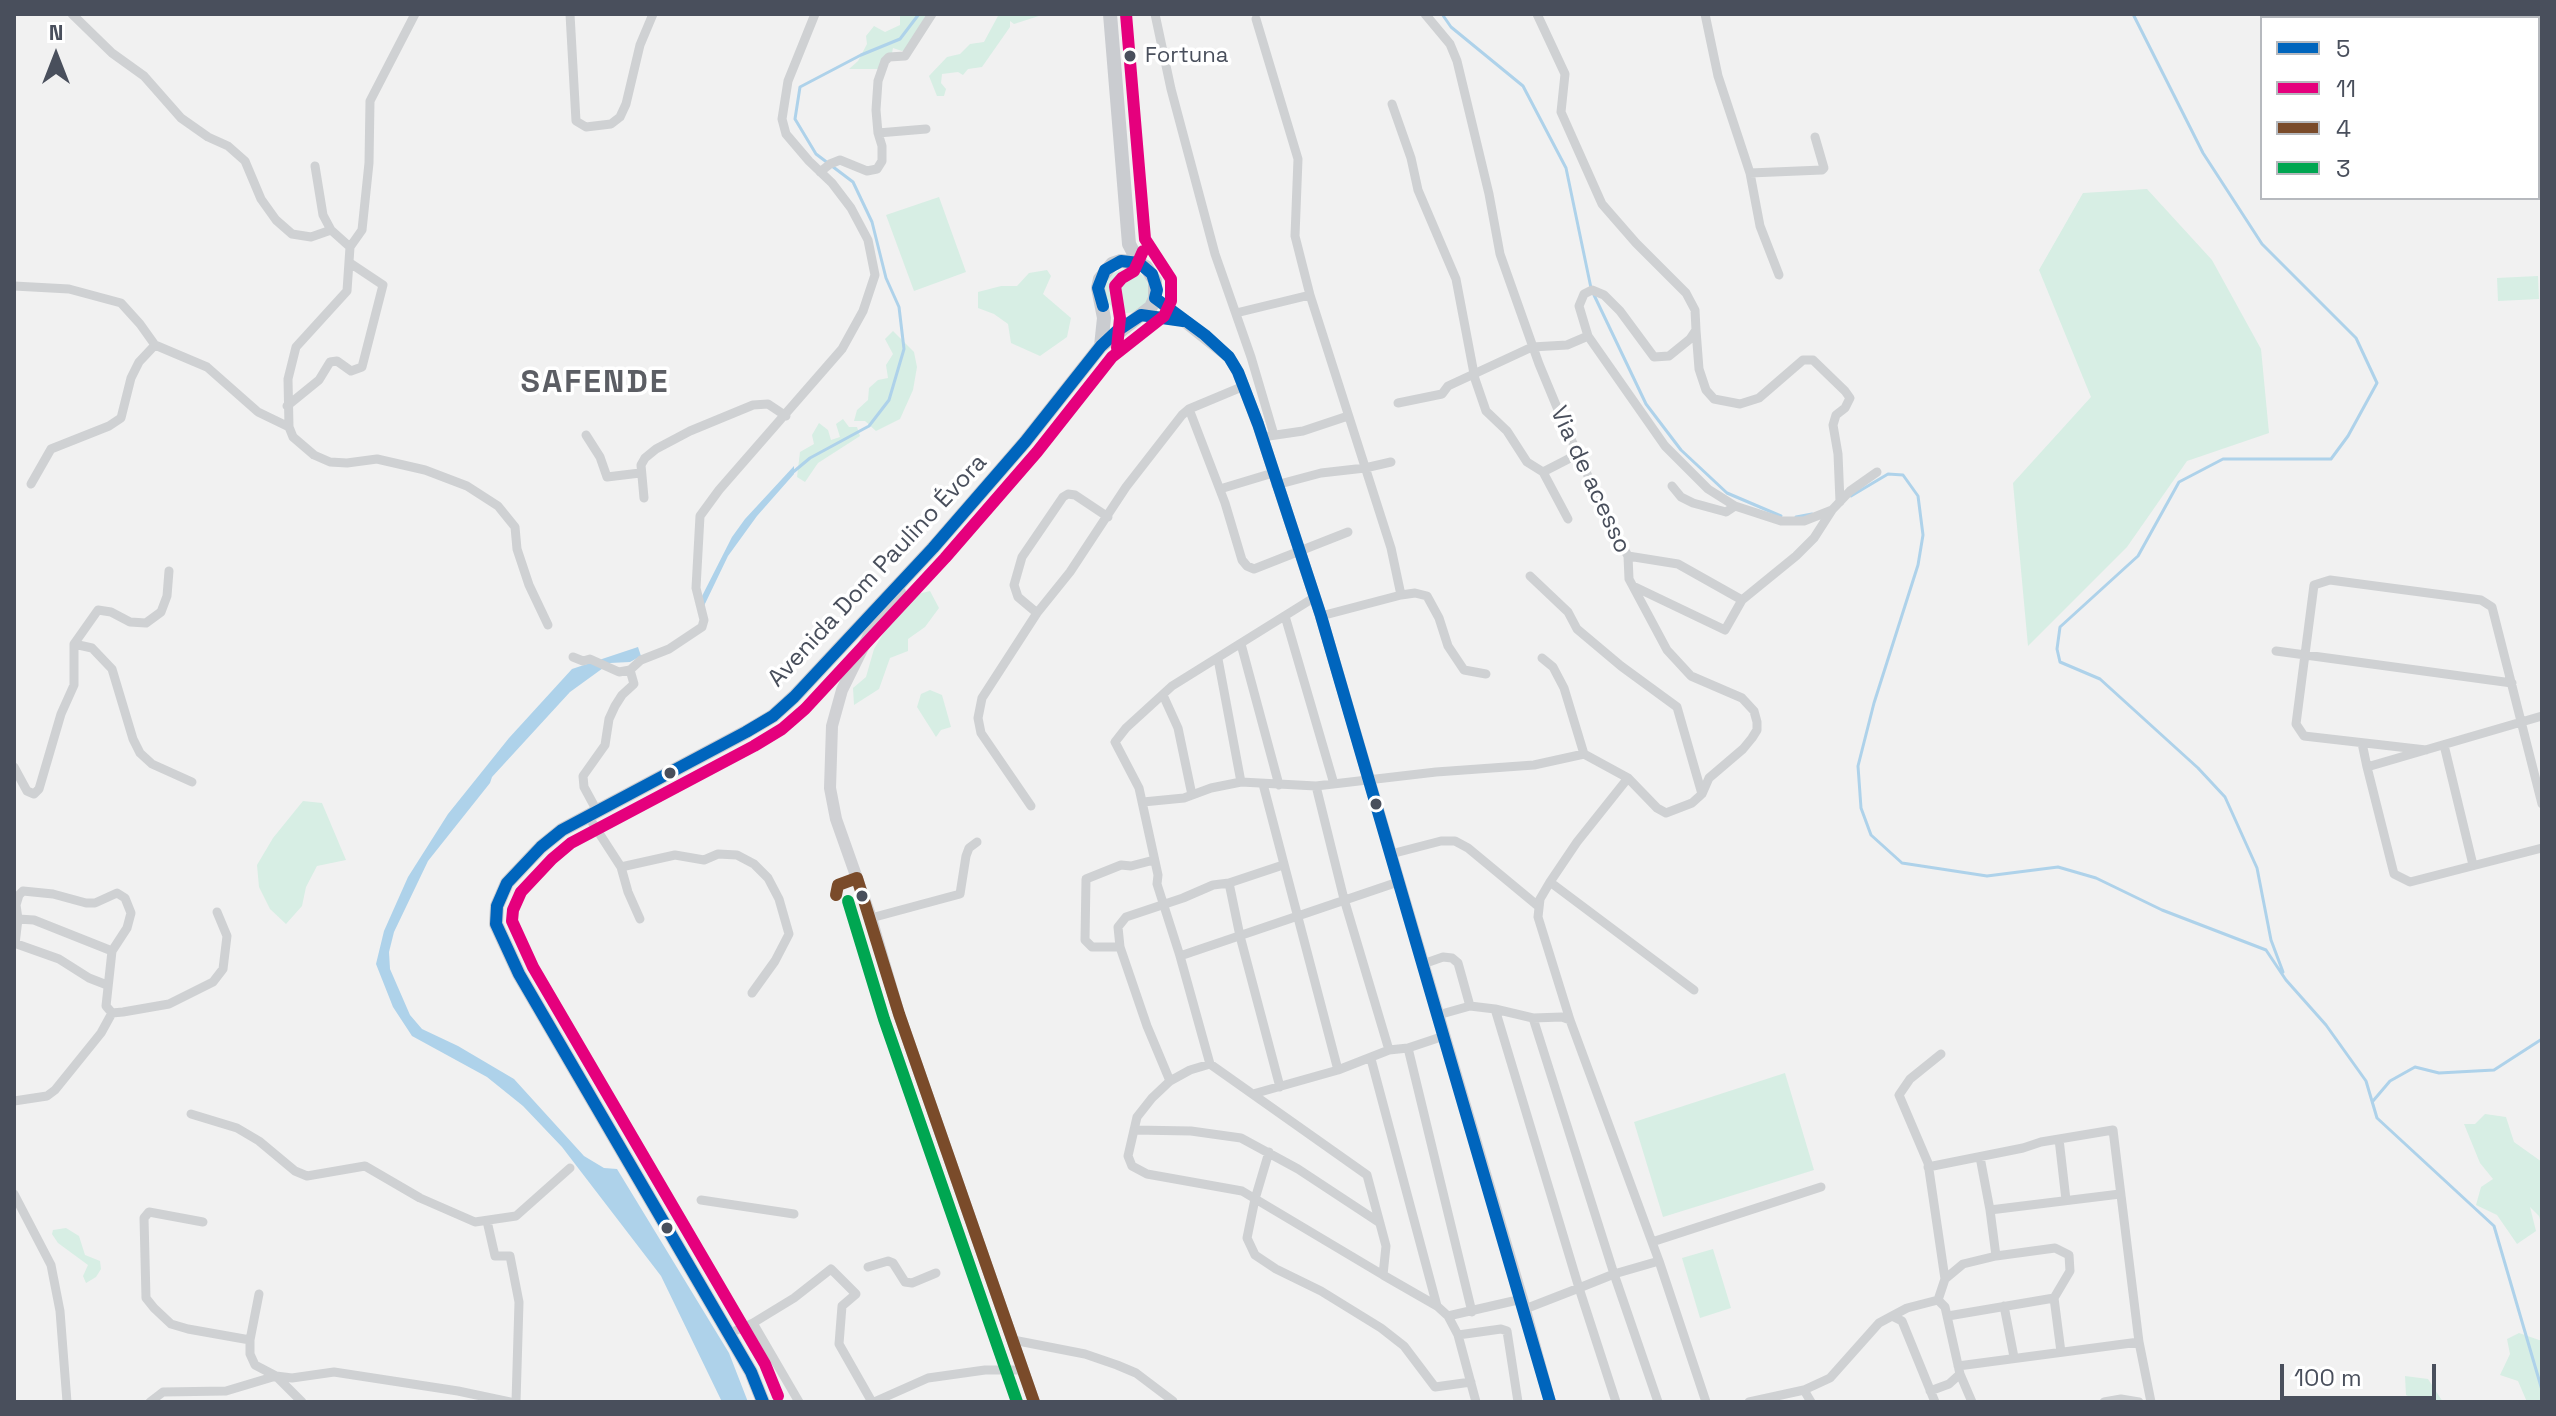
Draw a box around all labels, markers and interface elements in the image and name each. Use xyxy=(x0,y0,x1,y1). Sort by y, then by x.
north arrow xyxy=(16,16,96,96)
legend xyxy=(2260,16,2540,200)
text: N xyxy=(49,18,63,46)
text: 5 xyxy=(2336,33,2350,64)
place label: Fortuna xyxy=(1145,43,1228,69)
marker: Fortuna xyxy=(1122,48,1138,64)
text: 11 xyxy=(2336,73,2356,104)
text: 4 xyxy=(2336,113,2351,144)
text: 3 xyxy=(2336,153,2351,184)
district label: SAFENDE xyxy=(521,364,669,402)
street label: Via de acesso xyxy=(1543,402,1637,558)
street label: Avenida Dom Paulino Évora xyxy=(762,449,994,693)
unlabelled marker xyxy=(662,765,678,781)
unlabelled marker xyxy=(1368,796,1384,812)
unlabelled marker xyxy=(854,888,870,904)
unlabelled marker xyxy=(659,1220,675,1236)
scale bar xyxy=(2284,1348,2440,1398)
text: 100 m xyxy=(2294,1362,2362,1393)

